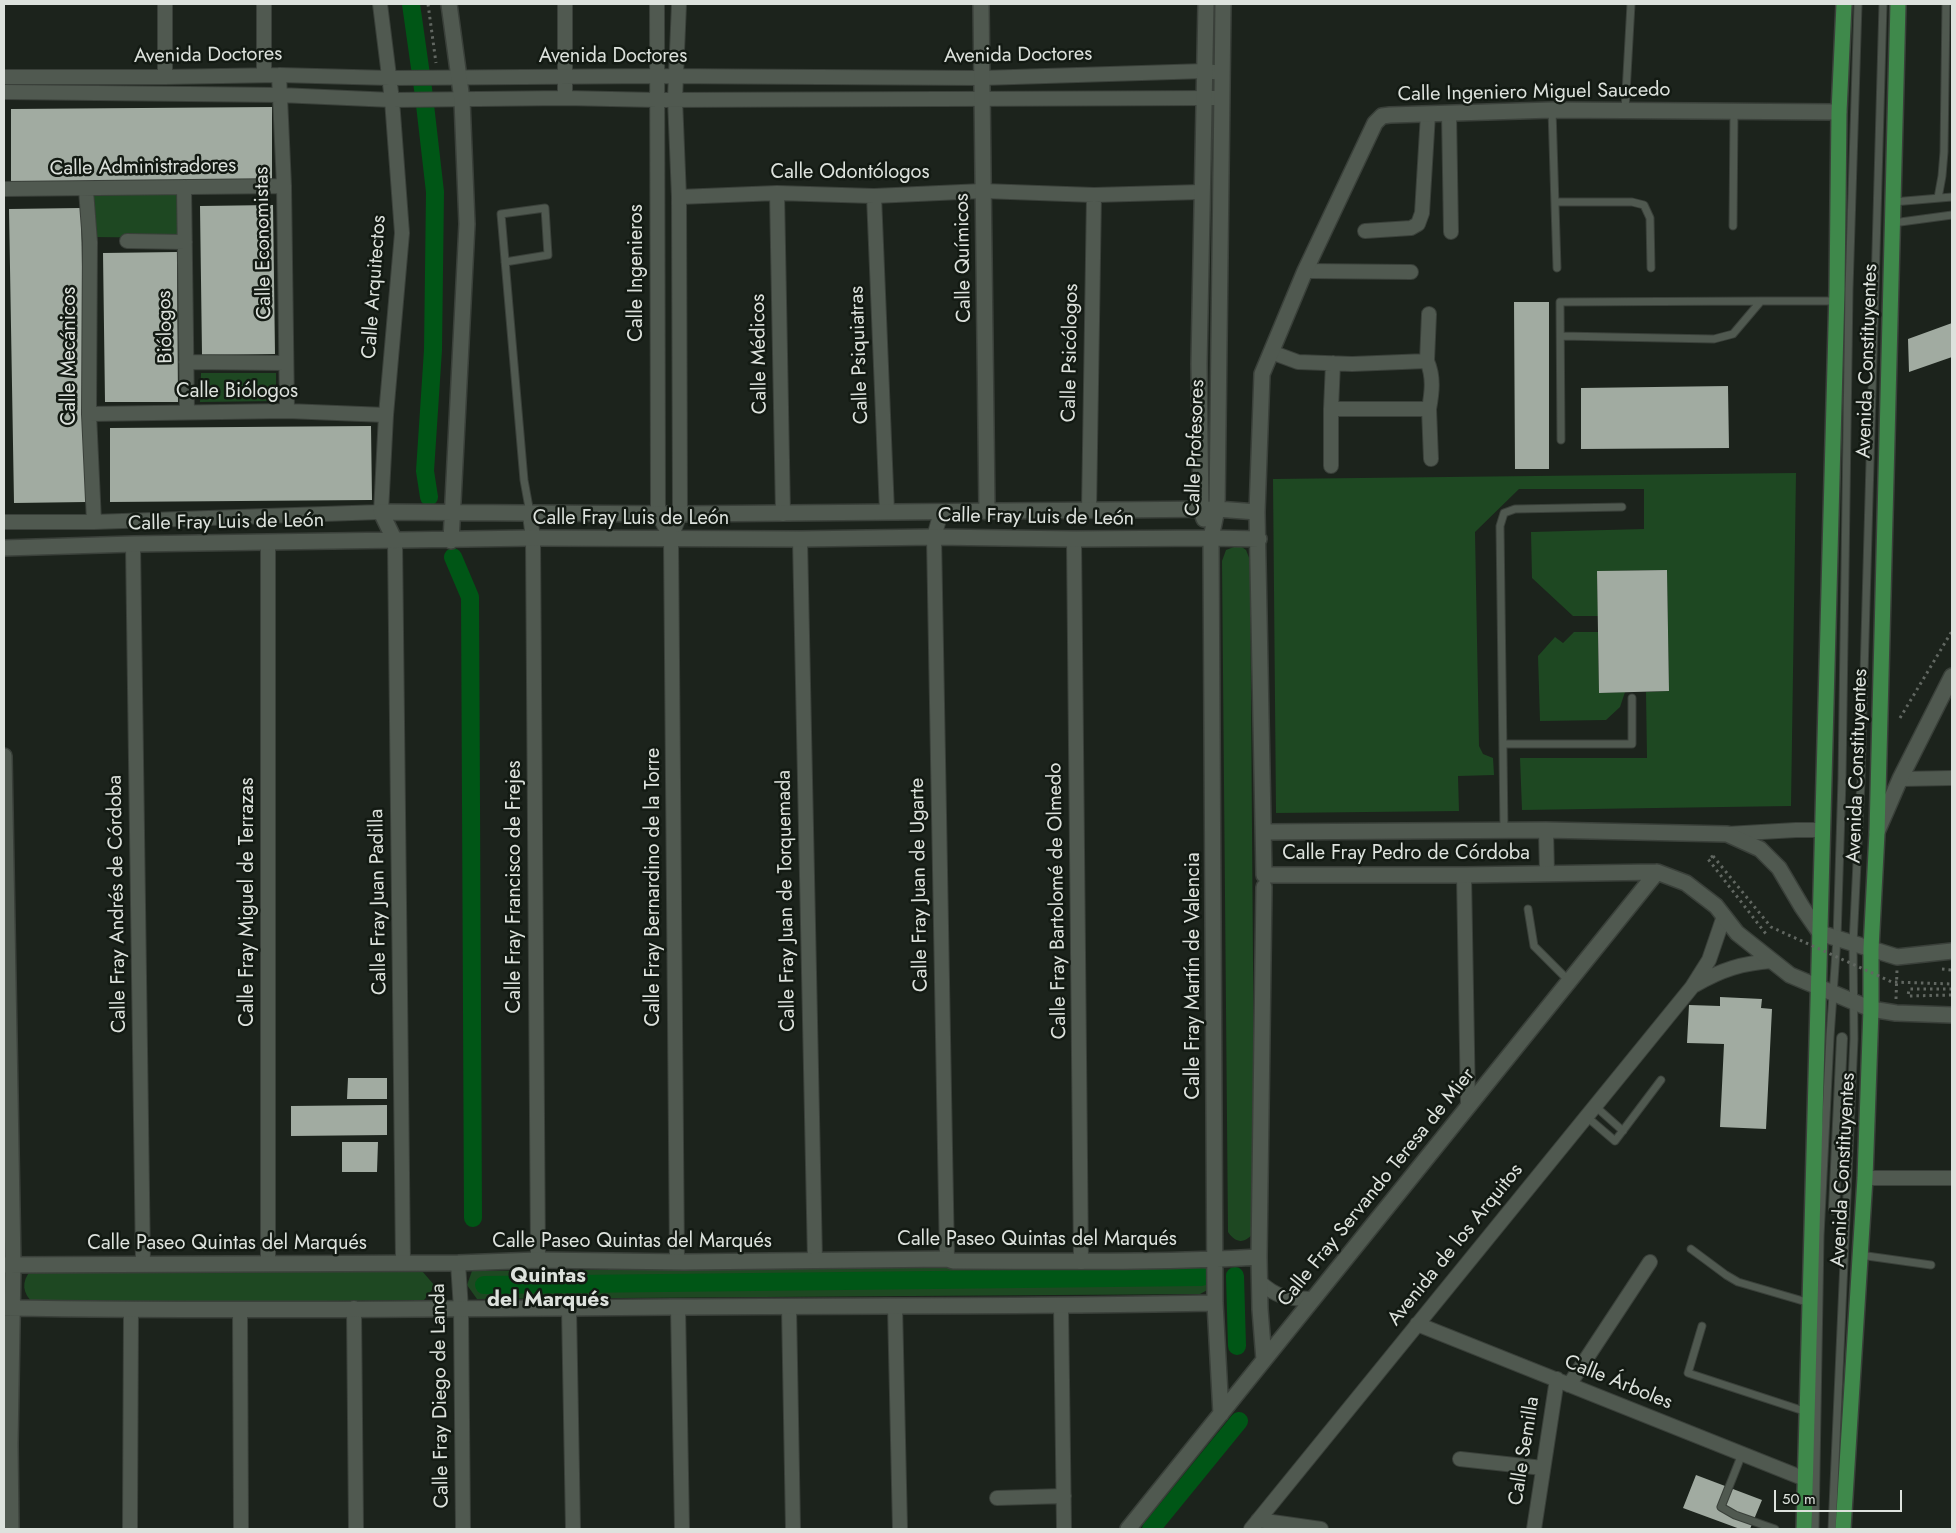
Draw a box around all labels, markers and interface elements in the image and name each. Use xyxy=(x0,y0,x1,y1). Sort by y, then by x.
street label: Avenida Doctores xyxy=(134,43,282,69)
street label: Avenida Doctores xyxy=(944,43,1092,69)
street label: Avenida Doctores xyxy=(539,45,687,69)
street label: Calle Ingeniero Miguel Saucedo xyxy=(1397,79,1671,107)
street label: Calle Administradores xyxy=(50,154,236,182)
street label: Calle Odontólogos xyxy=(770,161,930,185)
street label: Calle Economistas xyxy=(251,166,277,320)
street label: Calle Químicos xyxy=(951,193,977,323)
street label: Calle Ingenieros xyxy=(625,204,649,342)
street label: Calle Arquitectos xyxy=(358,214,392,360)
street label: Avenida Constituyentes xyxy=(1853,263,1883,459)
street label: Calle Psicólogos xyxy=(1058,283,1084,423)
street label: Calle Psiquiatras xyxy=(846,285,874,425)
street label: Calle Mecánicos xyxy=(58,287,82,425)
street label: Biólogos xyxy=(153,290,179,364)
street label: Calle Médicos xyxy=(747,294,773,414)
street label: Calle Profesores xyxy=(1182,379,1210,517)
street label: Calle Biólogos xyxy=(176,380,298,404)
street label: Calle Fray Luis de León xyxy=(938,504,1134,532)
street label: Calle Fray Luis de León xyxy=(533,507,729,531)
street label: Calle Fray Luis de León xyxy=(128,509,324,537)
street label: Avenida Constituyentes xyxy=(1843,668,1873,864)
street label: Calle Fray Bernardino de la Torre xyxy=(642,748,666,1026)
street label: Calle Fray Francisco de Frejes xyxy=(503,761,527,1013)
street label: Calle Fray Bartolomé de Olmedo xyxy=(1044,762,1072,1040)
street label: Calle Fray Juan de Torquemada xyxy=(773,770,801,1032)
street label: Calle Fray Andrés de Córdoba xyxy=(104,775,132,1033)
street label: Calle Fray Miguel de Terrazas xyxy=(236,777,260,1027)
street label: Calle Fray Juan de Ugarte xyxy=(906,778,934,992)
street label: Calle Fray Juan Padilla xyxy=(365,809,393,995)
street label: Calle Fray Pedro de Córdoba xyxy=(1282,842,1530,866)
street label: Calle Fray Martín de Valencia xyxy=(1182,852,1206,1100)
street label: Calle Fray Servando Teresa de Mier xyxy=(1273,1064,1481,1312)
street label: Avenida Constituyentes xyxy=(1827,1072,1861,1268)
street label: Avenida de los Arquitos xyxy=(1383,1159,1529,1331)
street label: Calle Paseo Quintas del Marqués xyxy=(897,1228,1177,1252)
street label: Calle Paseo Quintas del Marqués xyxy=(492,1230,772,1254)
street label: Calle Paseo Quintas del Marqués xyxy=(87,1232,367,1256)
district label: Quintas del Marqués xyxy=(487,1264,609,1314)
street label: Calle Fray Diego de Landa xyxy=(427,1283,455,1509)
street label: Calle Árboles xyxy=(1561,1350,1675,1416)
street label: Calle Semilla xyxy=(1505,1395,1545,1507)
scale bar xyxy=(1776,1480,1904,1512)
text: 50 m xyxy=(1782,1488,1816,1510)

